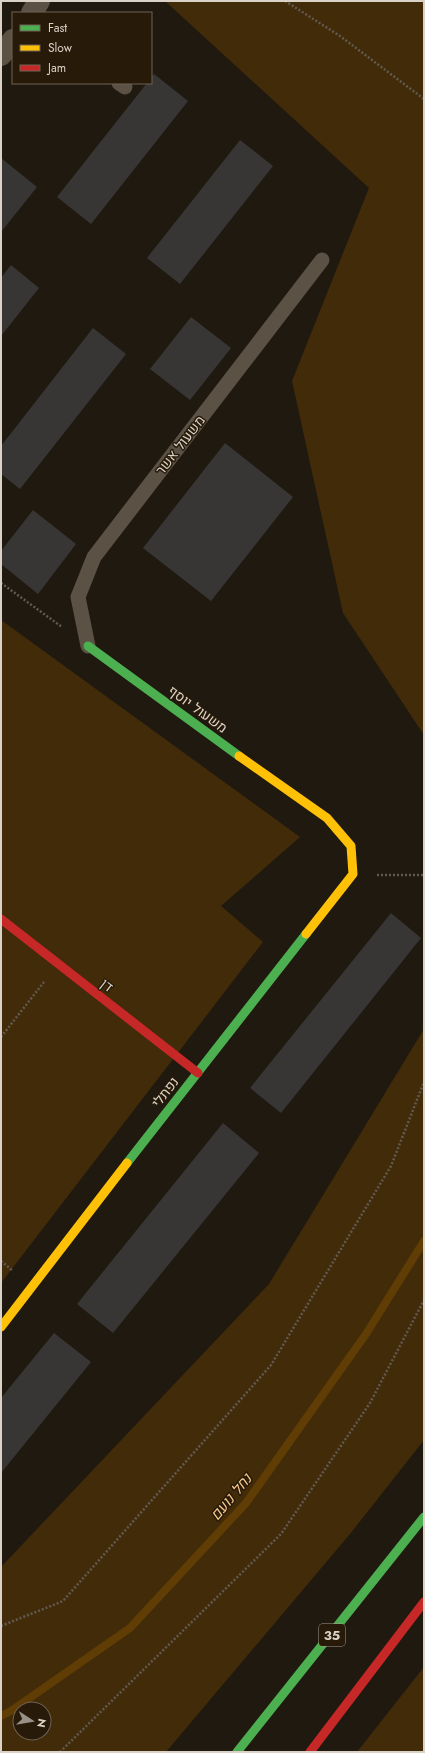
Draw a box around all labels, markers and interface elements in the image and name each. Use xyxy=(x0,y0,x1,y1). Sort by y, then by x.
legend xyxy=(12,12,152,84)
text: Fast xyxy=(48,19,67,37)
text: Slow xyxy=(48,39,73,57)
text: Jam xyxy=(46,59,66,77)
street label: משעול אשר xyxy=(150,411,210,479)
street label: משעול יוסף xyxy=(164,681,232,737)
street label: דן xyxy=(96,974,118,996)
street label: נפתלי xyxy=(147,1072,183,1112)
water label: נחל נועם xyxy=(205,1468,258,1525)
road number: 35 xyxy=(319,1624,345,1646)
north arrow xyxy=(12,1701,52,1741)
text: N xyxy=(33,1717,51,1729)

